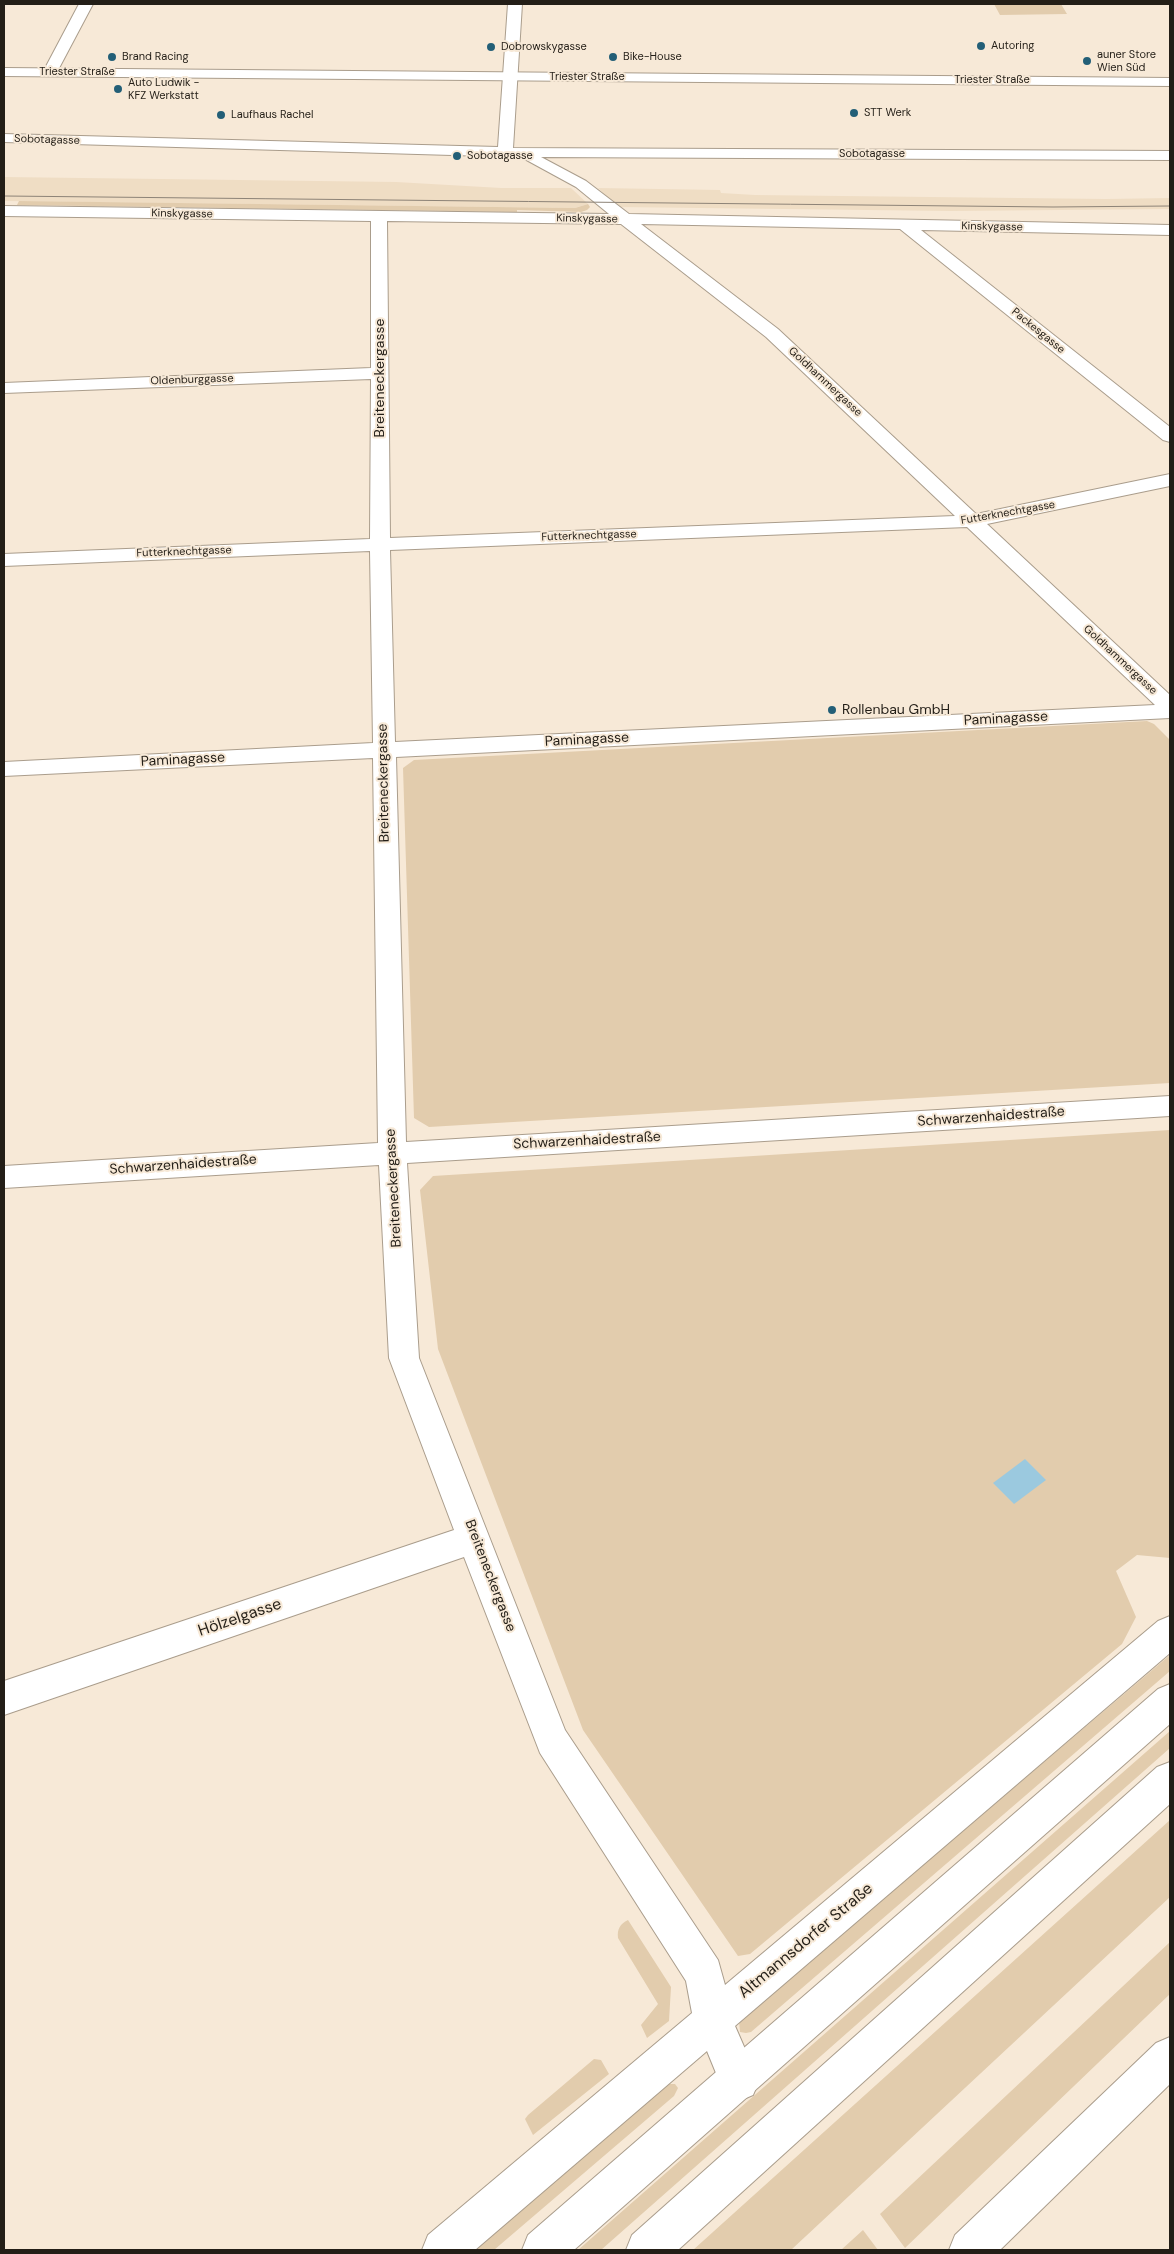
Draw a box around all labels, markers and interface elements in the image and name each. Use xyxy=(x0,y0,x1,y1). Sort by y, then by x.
place label: Autoring xyxy=(991,39,1034,53)
place label: Dobrowskygasse xyxy=(501,40,587,54)
marker: Autoring xyxy=(975,40,987,52)
marker: Dobrowskygasse xyxy=(485,41,497,53)
place label: auner Store Wien Süd xyxy=(1097,48,1156,74)
place label: Brand Racing xyxy=(122,50,189,64)
place label: Bike-House xyxy=(623,50,682,64)
marker: Brand Racing xyxy=(106,51,118,63)
marker: Bike-House xyxy=(607,51,619,63)
marker: auner Store Wien Süd xyxy=(1081,55,1093,67)
street label: Triester Straße xyxy=(39,65,115,79)
street label: Triester Straße xyxy=(549,70,625,84)
street label: Triester Straße xyxy=(954,73,1030,87)
place label: Auto Ludwik - KFZ Werkstatt xyxy=(128,76,200,102)
marker: Auto Ludwik - KFZ Werkstatt xyxy=(112,83,124,95)
place label: STT Werk xyxy=(864,106,911,120)
marker: STT Werk xyxy=(848,107,860,119)
place label: Laufhaus Rachel xyxy=(231,108,314,122)
marker: Laufhaus Rachel xyxy=(215,109,227,121)
street label: Sobotagasse xyxy=(14,132,80,148)
street label: Sobotagasse xyxy=(839,147,905,161)
place label: Sobotagasse xyxy=(467,149,533,163)
marker: Sobotagasse xyxy=(451,150,463,162)
street label: Kinskygasse xyxy=(151,207,213,221)
street label: Kinskygasse xyxy=(556,212,618,226)
street label: Kinskygasse xyxy=(961,220,1023,234)
street label: Packesgasse xyxy=(1009,306,1067,356)
street label: Breiteneckergasse xyxy=(372,319,388,437)
street label: Goldhammergasse xyxy=(785,345,865,419)
street label: Oldenburggasse xyxy=(150,372,234,388)
street label: Futterknechtgasse xyxy=(960,498,1056,528)
street label: Futterknechtgasse xyxy=(541,528,637,544)
street label: Futterknechtgasse xyxy=(136,544,232,560)
street label: Goldhammergasse xyxy=(1080,623,1160,697)
place label: Rollenbau GmbH xyxy=(842,702,950,718)
marker: Rollenbau GmbH xyxy=(826,704,838,716)
street label: Paminagasse xyxy=(963,708,1049,730)
street label: Breiteneckergasse xyxy=(375,723,393,843)
street label: Paminagasse xyxy=(544,729,630,751)
street label: Paminagasse xyxy=(140,749,226,771)
street label: Schwarzenhaidestraße xyxy=(917,1103,1065,1131)
street label: Breiteneckergasse xyxy=(383,1128,405,1248)
street label: Schwarzenhaidestraße xyxy=(513,1129,661,1153)
street label: Schwarzenhaidestraße xyxy=(109,1151,257,1179)
street label: Breiteneckergasse xyxy=(461,1518,519,1634)
street label: Hölzelgasse xyxy=(196,1595,284,1641)
street label: Altmannsdorfer Straße xyxy=(735,1879,877,2003)

